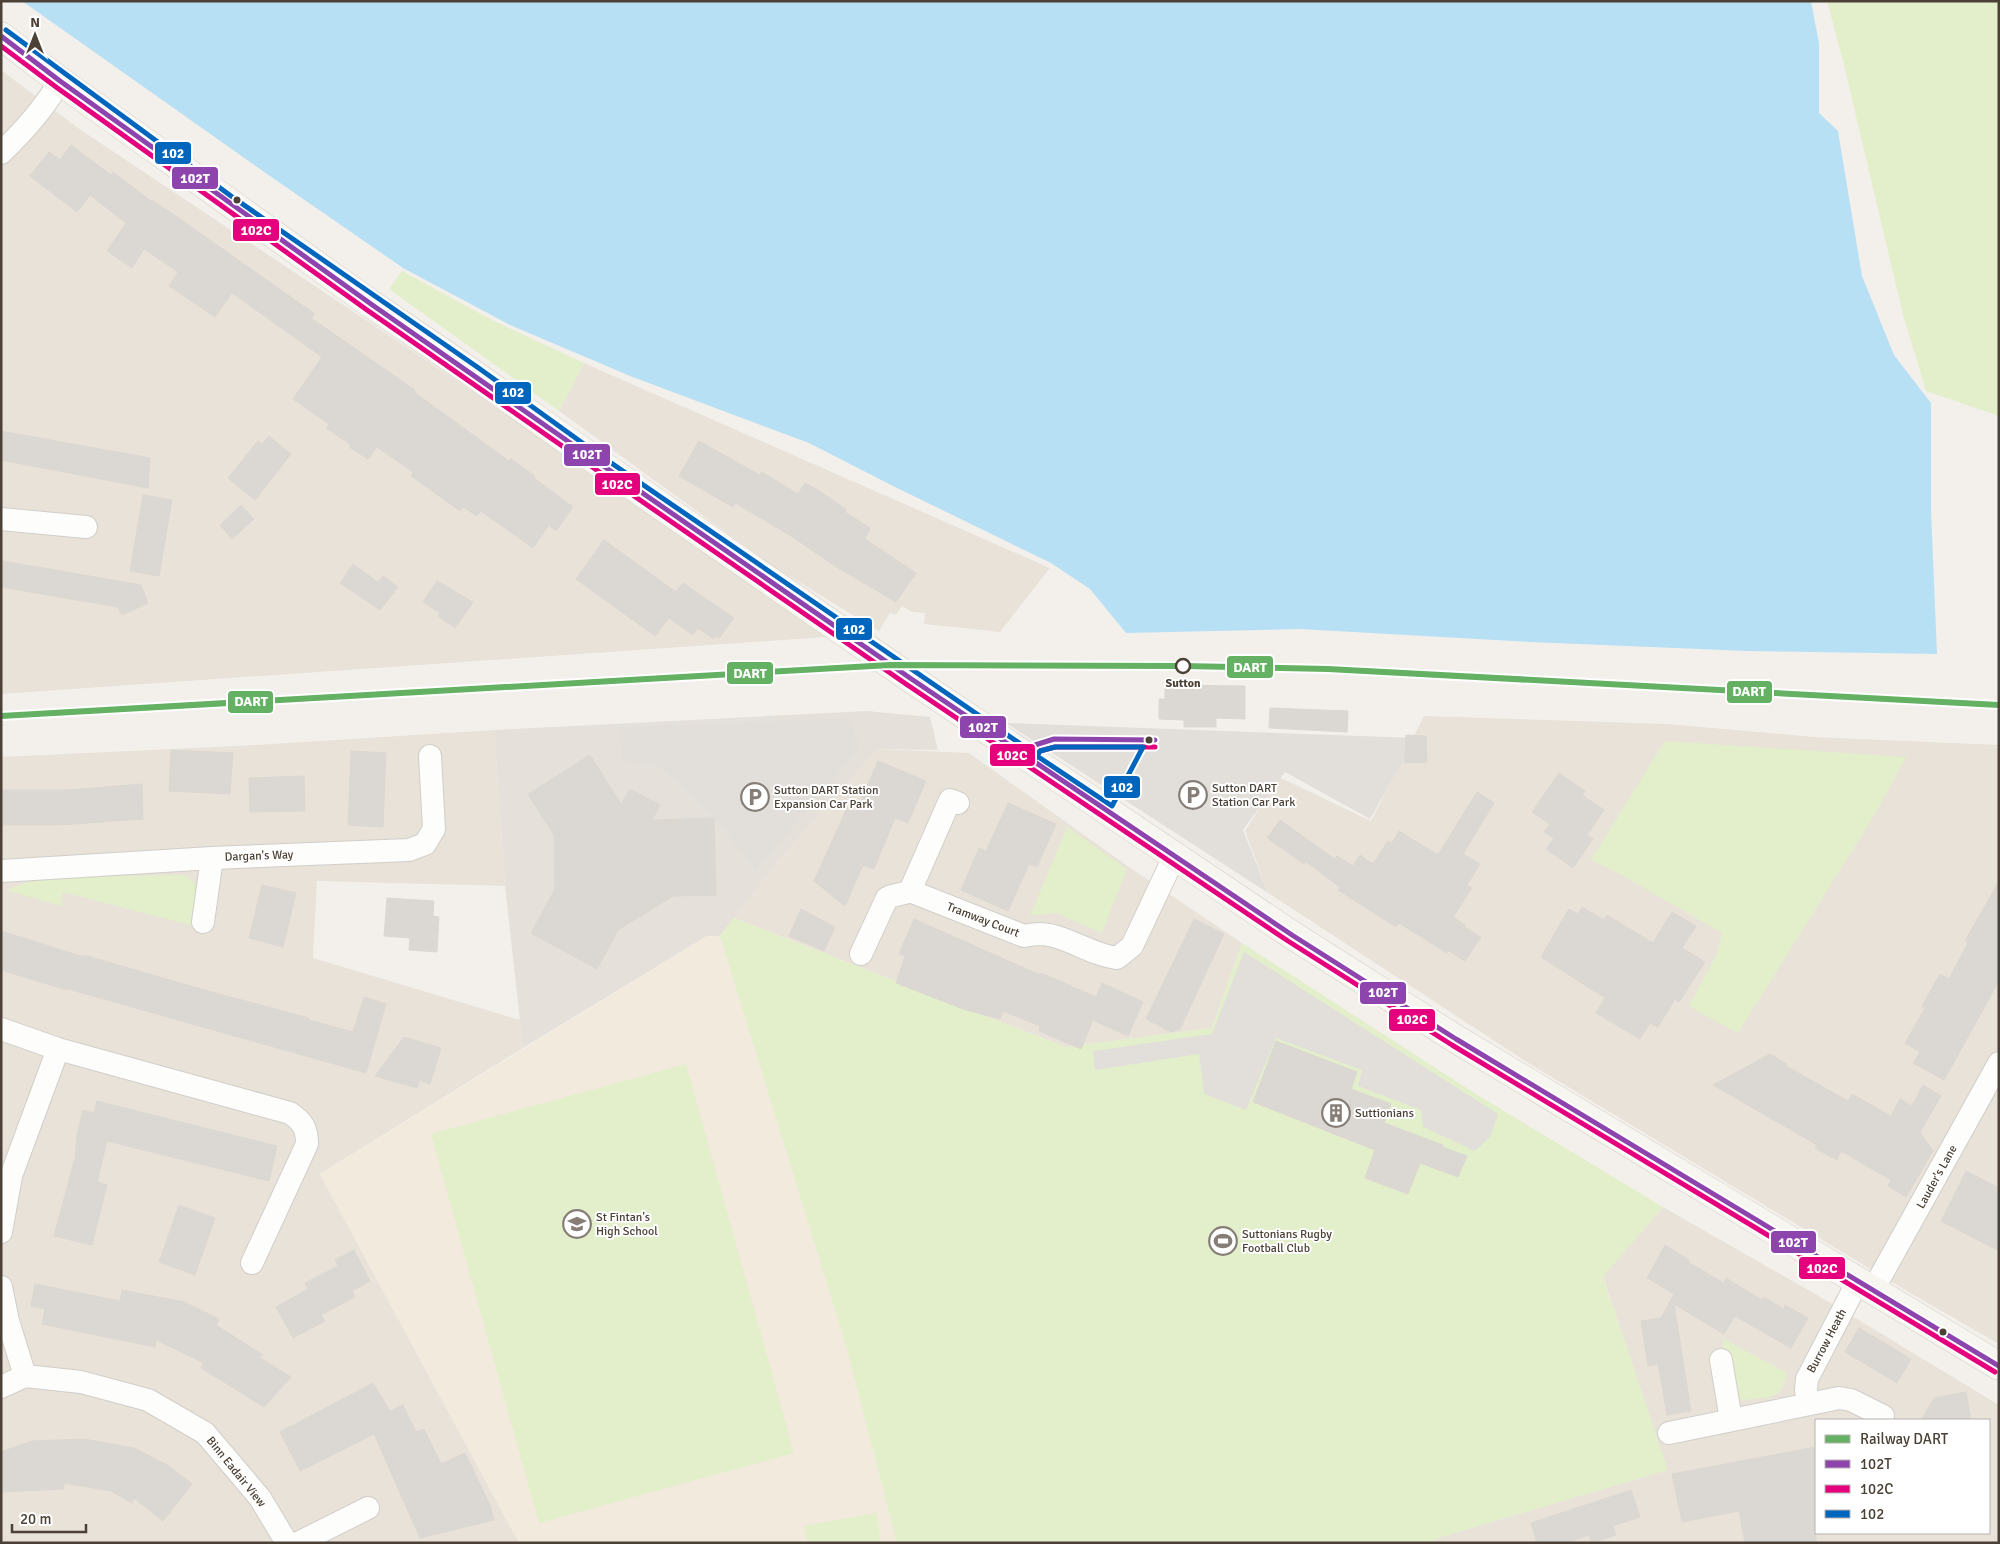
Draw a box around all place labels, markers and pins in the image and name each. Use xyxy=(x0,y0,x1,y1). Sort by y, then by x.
unlabelled marker xyxy=(232,195,242,205)
marker: Sutton xyxy=(1175,658,1191,674)
place label: Sutton xyxy=(1166,676,1201,691)
unlabelled marker xyxy=(1144,735,1154,745)
parking icon: Sutton DART Station Car Park xyxy=(1178,780,1208,810)
place label: Sutton DART Station Car Park xyxy=(1212,781,1295,810)
parking icon: Sutton DART Station Expansion Car Park xyxy=(740,782,770,812)
place label: Sutton DART Station Expansion Car Park xyxy=(774,783,879,812)
building icon: Suttionians xyxy=(1321,1098,1351,1128)
place label: Suttionians xyxy=(1355,1106,1414,1121)
school or university icon: St Fintan's High School xyxy=(562,1209,592,1239)
place label: St Fintan's High School xyxy=(596,1210,658,1239)
sports icon: Suttonians Rugby Football Club xyxy=(1208,1226,1238,1256)
place label: Suttonians Rugby Football Club xyxy=(1242,1227,1332,1256)
unlabelled marker xyxy=(1938,1327,1948,1337)

